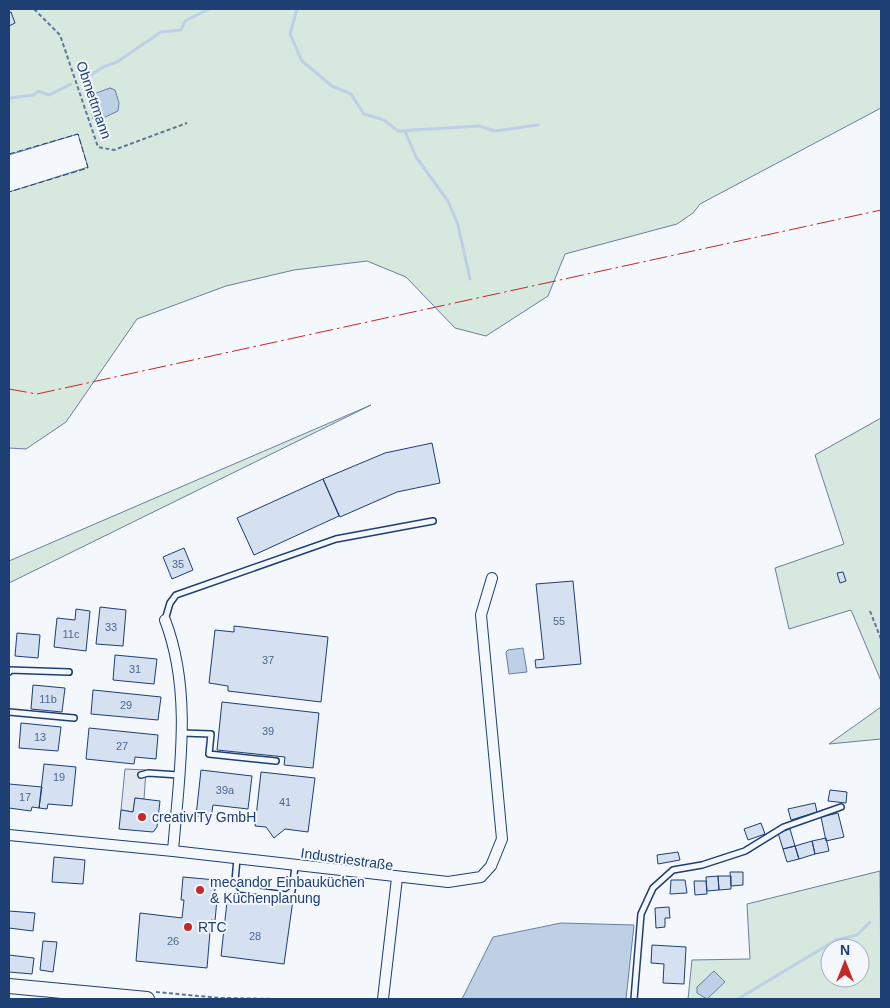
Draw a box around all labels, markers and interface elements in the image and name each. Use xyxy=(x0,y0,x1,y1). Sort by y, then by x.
street label: Obmettmann xyxy=(73,59,115,141)
house number: 35 xyxy=(172,558,184,570)
house number: 55 xyxy=(553,615,565,627)
house number: 33 xyxy=(105,621,117,633)
house number: 11c xyxy=(63,628,80,640)
house number: 37 xyxy=(262,654,274,666)
house number: 31 xyxy=(129,663,141,675)
house number: 11b xyxy=(39,693,57,705)
house number: 29 xyxy=(120,699,132,711)
house number: 39 xyxy=(262,725,274,737)
house number: 13 xyxy=(34,731,46,743)
house number: 27 xyxy=(116,740,128,752)
house number: 19 xyxy=(53,771,65,783)
house number: 39a xyxy=(216,784,235,796)
house number: 17 xyxy=(19,791,31,803)
house number: 41 xyxy=(279,796,291,808)
place label: creativITy GmbH xyxy=(152,809,256,825)
marker: creativITy GmbH xyxy=(136,811,148,823)
street label: Industriestraße xyxy=(300,845,395,873)
place label: mecandor Einbauküchen & Küchenplanung xyxy=(210,874,365,906)
marker: mecandor Einbauküchen & Küchenplanung xyxy=(194,884,206,896)
place label: RTC xyxy=(198,919,227,935)
marker: RTC xyxy=(182,921,194,933)
house number: 28 xyxy=(249,930,261,942)
house number: 26 xyxy=(167,935,179,947)
north arrow xyxy=(820,938,870,988)
text: N xyxy=(840,942,850,958)

